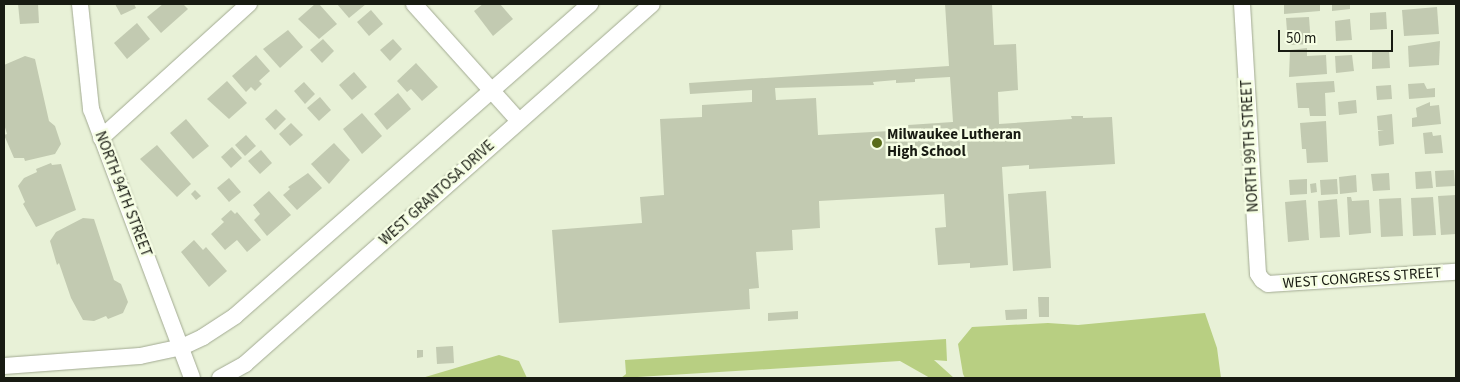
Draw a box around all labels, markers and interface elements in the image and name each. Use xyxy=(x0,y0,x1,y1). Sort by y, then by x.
scale bar xyxy=(1280,20,1395,52)
text: 50 m xyxy=(1286,28,1316,49)
street label: NORTH 99TH STREET xyxy=(1238,79,1262,213)
place label: Milwaukee Lutheran High School xyxy=(887,125,1021,160)
street label: NORTH 94TH STREET xyxy=(91,129,155,259)
street label: WEST GRANTOSA DRIVE xyxy=(376,137,498,249)
marker: Milwaukee Lutheran High School xyxy=(871,137,883,149)
street label: WEST CONGRESS STREET xyxy=(1282,263,1442,293)

